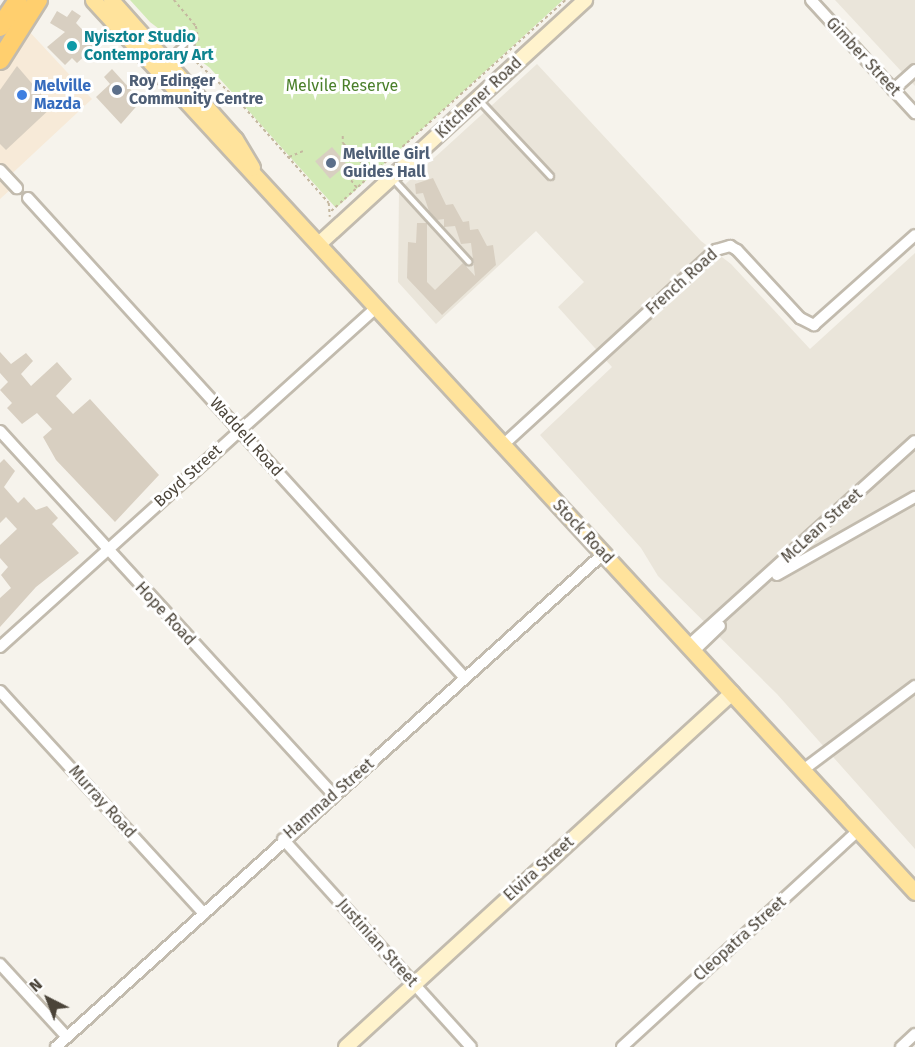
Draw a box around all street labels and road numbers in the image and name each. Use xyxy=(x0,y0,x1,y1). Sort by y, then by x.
street label: Gimber Street xyxy=(822,14,904,100)
street label: Kitchener Road xyxy=(432,53,526,143)
street label: French Road xyxy=(642,245,722,319)
street label: Waddell Road xyxy=(205,393,287,481)
street label: Boyd Street xyxy=(150,441,226,511)
street label: McLean Street xyxy=(778,485,866,567)
street label: Stock Road xyxy=(549,496,617,568)
street label: Hope Road xyxy=(131,578,199,650)
street label: Hammad Street xyxy=(280,755,378,843)
street label: Murray Road xyxy=(64,762,140,842)
street label: Elvira Street xyxy=(500,833,578,905)
street label: Cleopatra Street xyxy=(690,893,790,985)
street label: Justinian Street xyxy=(333,895,421,991)

